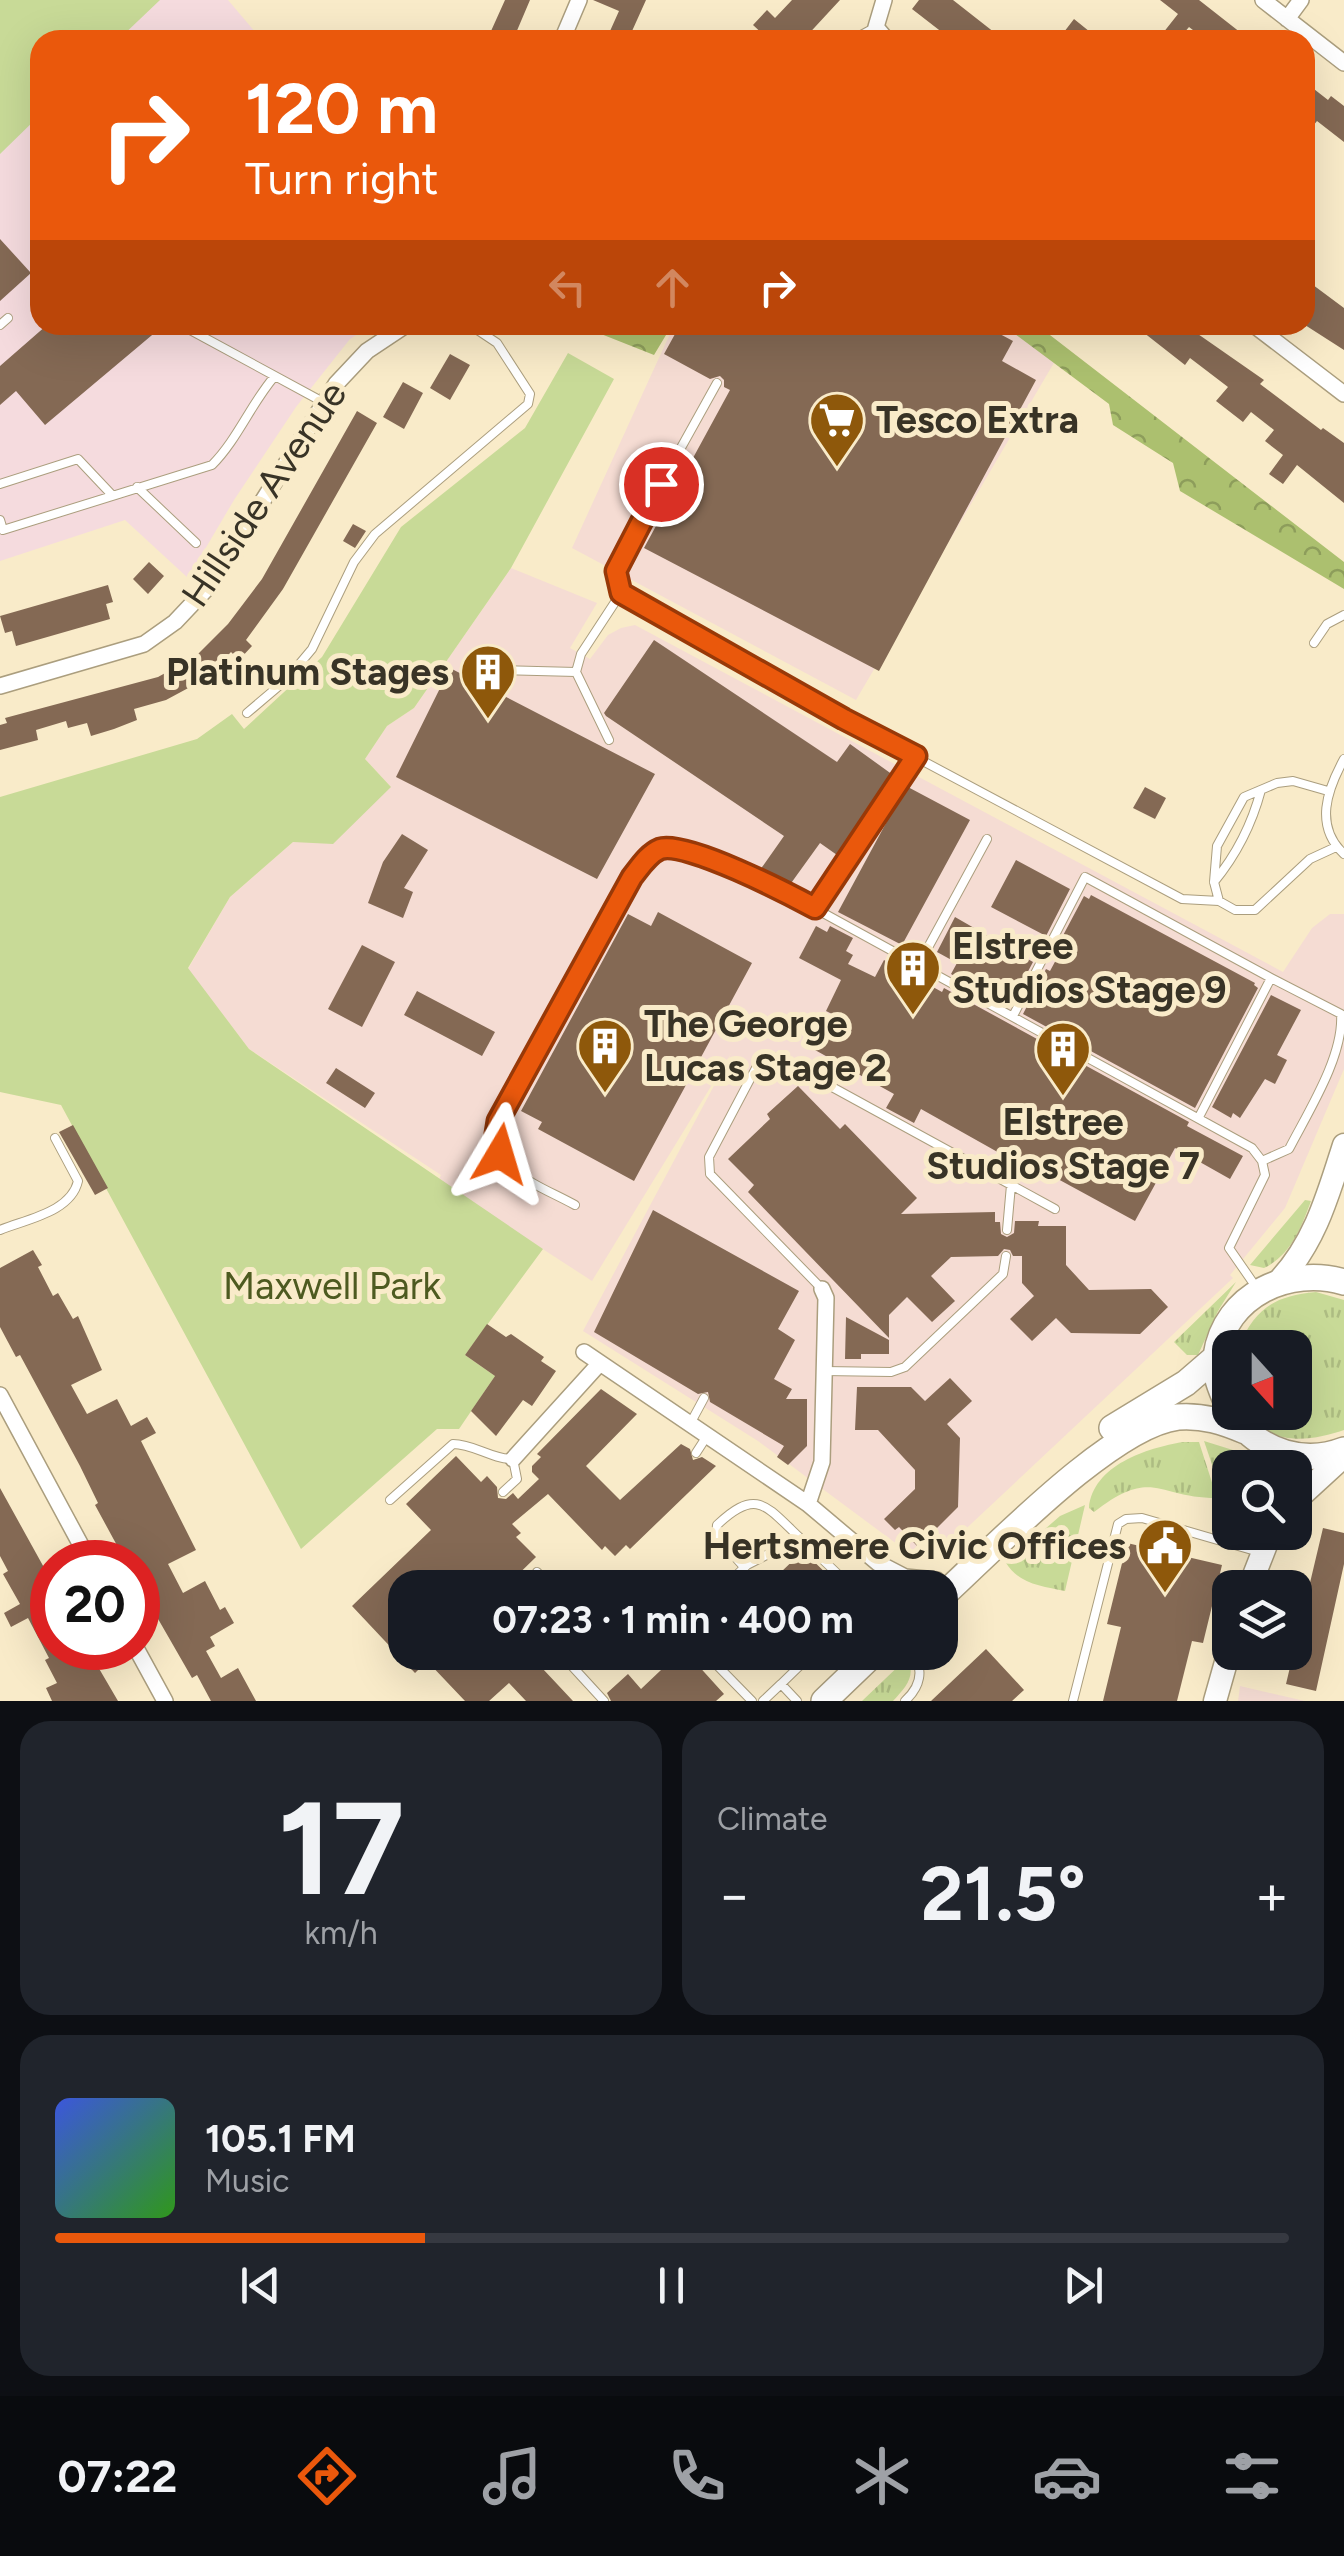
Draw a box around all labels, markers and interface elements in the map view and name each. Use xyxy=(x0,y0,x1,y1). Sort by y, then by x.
text: 120 m xyxy=(245,66,438,151)
icon: right xyxy=(80,70,210,200)
text: Turn right xyxy=(245,151,438,205)
icon: left xyxy=(540,260,595,315)
icon: ahead xyxy=(645,260,700,315)
icon: right xyxy=(750,260,805,315)
street label: Hillside Avenue xyxy=(172,373,356,615)
supermarket icon: Tesco Extra xyxy=(807,390,867,469)
place label: Tesco Extra xyxy=(876,397,1079,443)
pin xyxy=(619,442,704,527)
icon: arrive xyxy=(634,457,689,512)
building icon: Platinum Stages xyxy=(458,642,518,721)
place label: Platinum Stages xyxy=(166,649,449,695)
place label: Elstree Studios Stage 9 xyxy=(952,923,1227,1013)
building icon: Elstree Studios Stage 9 xyxy=(883,938,943,1017)
place label: The George Lucas Stage 2 xyxy=(644,1001,887,1091)
building icon: The George Lucas Stage 2 xyxy=(575,1016,635,1095)
building icon: Elstree Studios Stage 7 xyxy=(1033,1019,1093,1098)
place label: Elstree Studios Stage 7 xyxy=(926,1099,1200,1189)
position arrow xyxy=(448,1102,552,1206)
park label: Maxwell Park xyxy=(223,1263,442,1309)
north arrow xyxy=(1212,1330,1312,1430)
map controls xyxy=(1212,1330,1312,1670)
button: search xyxy=(1212,1450,1312,1550)
public building icon: Hertsmere Civic Offices xyxy=(1135,1516,1195,1595)
place label: Hertsmere Civic Offices xyxy=(703,1523,1126,1569)
speed limit sign: 20 xyxy=(30,1540,160,1670)
button: layers xyxy=(1212,1570,1312,1670)
text: 07:23 · 1 min · 400 m xyxy=(492,1597,854,1643)
text: 17 xyxy=(277,1771,405,1927)
text: Climate xyxy=(717,1800,828,1838)
text: 21.5° xyxy=(920,1849,1086,1939)
text: − xyxy=(717,1862,751,1928)
text: + xyxy=(1255,1862,1289,1928)
text: km/h xyxy=(304,1914,378,1952)
text: 105.1 FM xyxy=(205,2116,356,2162)
text: Music xyxy=(205,2162,290,2200)
icon: previous xyxy=(233,2258,288,2313)
icon: pause xyxy=(644,2258,699,2313)
icon: next xyxy=(1056,2258,1111,2313)
icon: directions xyxy=(292,2441,362,2511)
icon: music xyxy=(477,2441,547,2511)
icon: phone xyxy=(662,2441,732,2511)
icon: climate xyxy=(847,2441,917,2511)
icon: car xyxy=(1032,2441,1102,2511)
icon: filters xyxy=(1217,2441,1287,2511)
text: 07:22 xyxy=(57,2449,177,2503)

